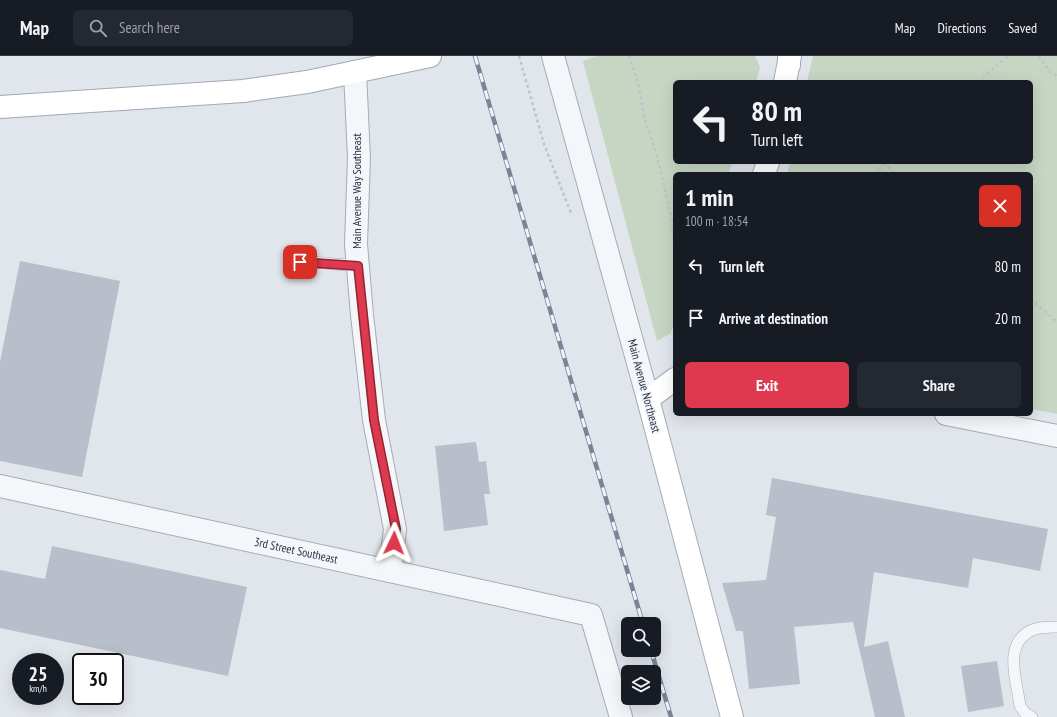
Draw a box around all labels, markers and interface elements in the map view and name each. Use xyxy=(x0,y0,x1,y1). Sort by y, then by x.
search box xyxy=(73,10,353,46)
text: Map xyxy=(20,16,49,40)
icon: search xyxy=(87,17,109,39)
text: Search here xyxy=(119,18,180,37)
text: Map xyxy=(895,19,915,37)
text: Directions xyxy=(937,19,986,37)
text: Saved xyxy=(1008,19,1037,37)
text: 80 m xyxy=(751,92,802,129)
icon: left xyxy=(685,96,737,148)
text: Turn left xyxy=(751,128,803,151)
street label: Main Avenue Way Southeast xyxy=(349,132,364,249)
text: 1 min xyxy=(685,182,733,213)
button: close xyxy=(979,185,1021,227)
text: 100 m · 18:54 xyxy=(685,213,748,230)
pin xyxy=(283,245,317,279)
icon: arrive xyxy=(289,251,311,273)
icon: left xyxy=(685,255,707,277)
text: Turn left xyxy=(719,257,764,276)
text: 80 m xyxy=(995,257,1021,276)
icon: arrive xyxy=(685,307,707,329)
text: Arrive at destination xyxy=(719,309,828,328)
text: 20 m xyxy=(995,309,1021,328)
street label: Main Avenue Northeast xyxy=(625,337,664,435)
button: Exit xyxy=(685,362,849,408)
button: Share xyxy=(857,362,1021,408)
position arrow xyxy=(373,522,415,564)
street label: 3rd Street Southeast xyxy=(253,534,340,567)
map controls xyxy=(621,617,661,705)
button: search xyxy=(621,617,661,657)
speed limit sign: 30 xyxy=(72,653,124,705)
text: 25 xyxy=(28,661,48,687)
button: layers xyxy=(621,665,661,705)
text: km/h xyxy=(29,682,47,695)

